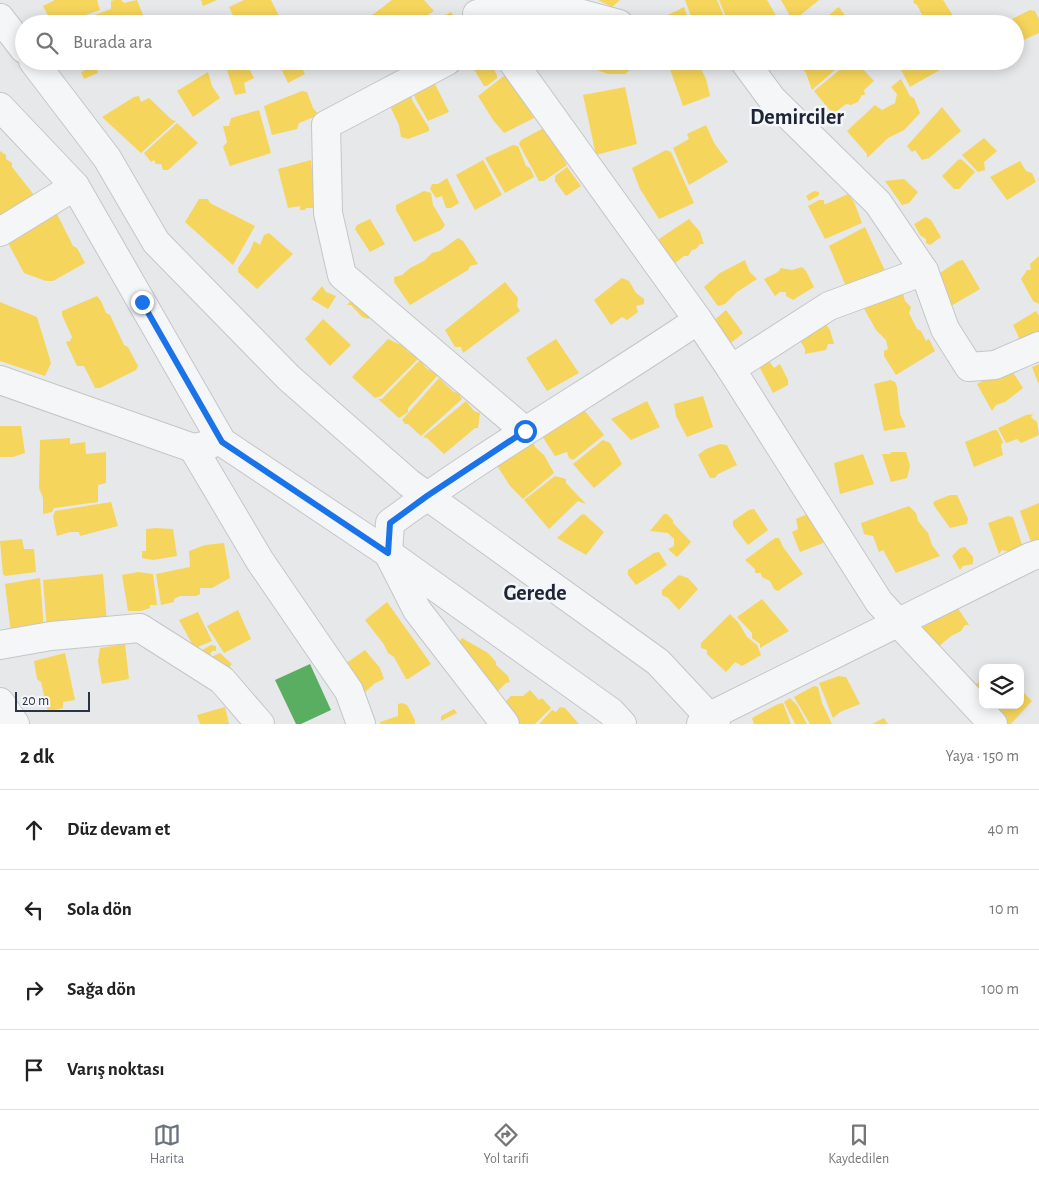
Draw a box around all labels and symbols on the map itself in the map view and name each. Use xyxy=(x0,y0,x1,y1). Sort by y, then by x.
district label: Demirciler xyxy=(750,106,844,128)
route end xyxy=(131,291,154,314)
route start xyxy=(514,420,537,443)
district label: Gerede xyxy=(503,582,567,604)
scale bar xyxy=(15,689,90,712)

